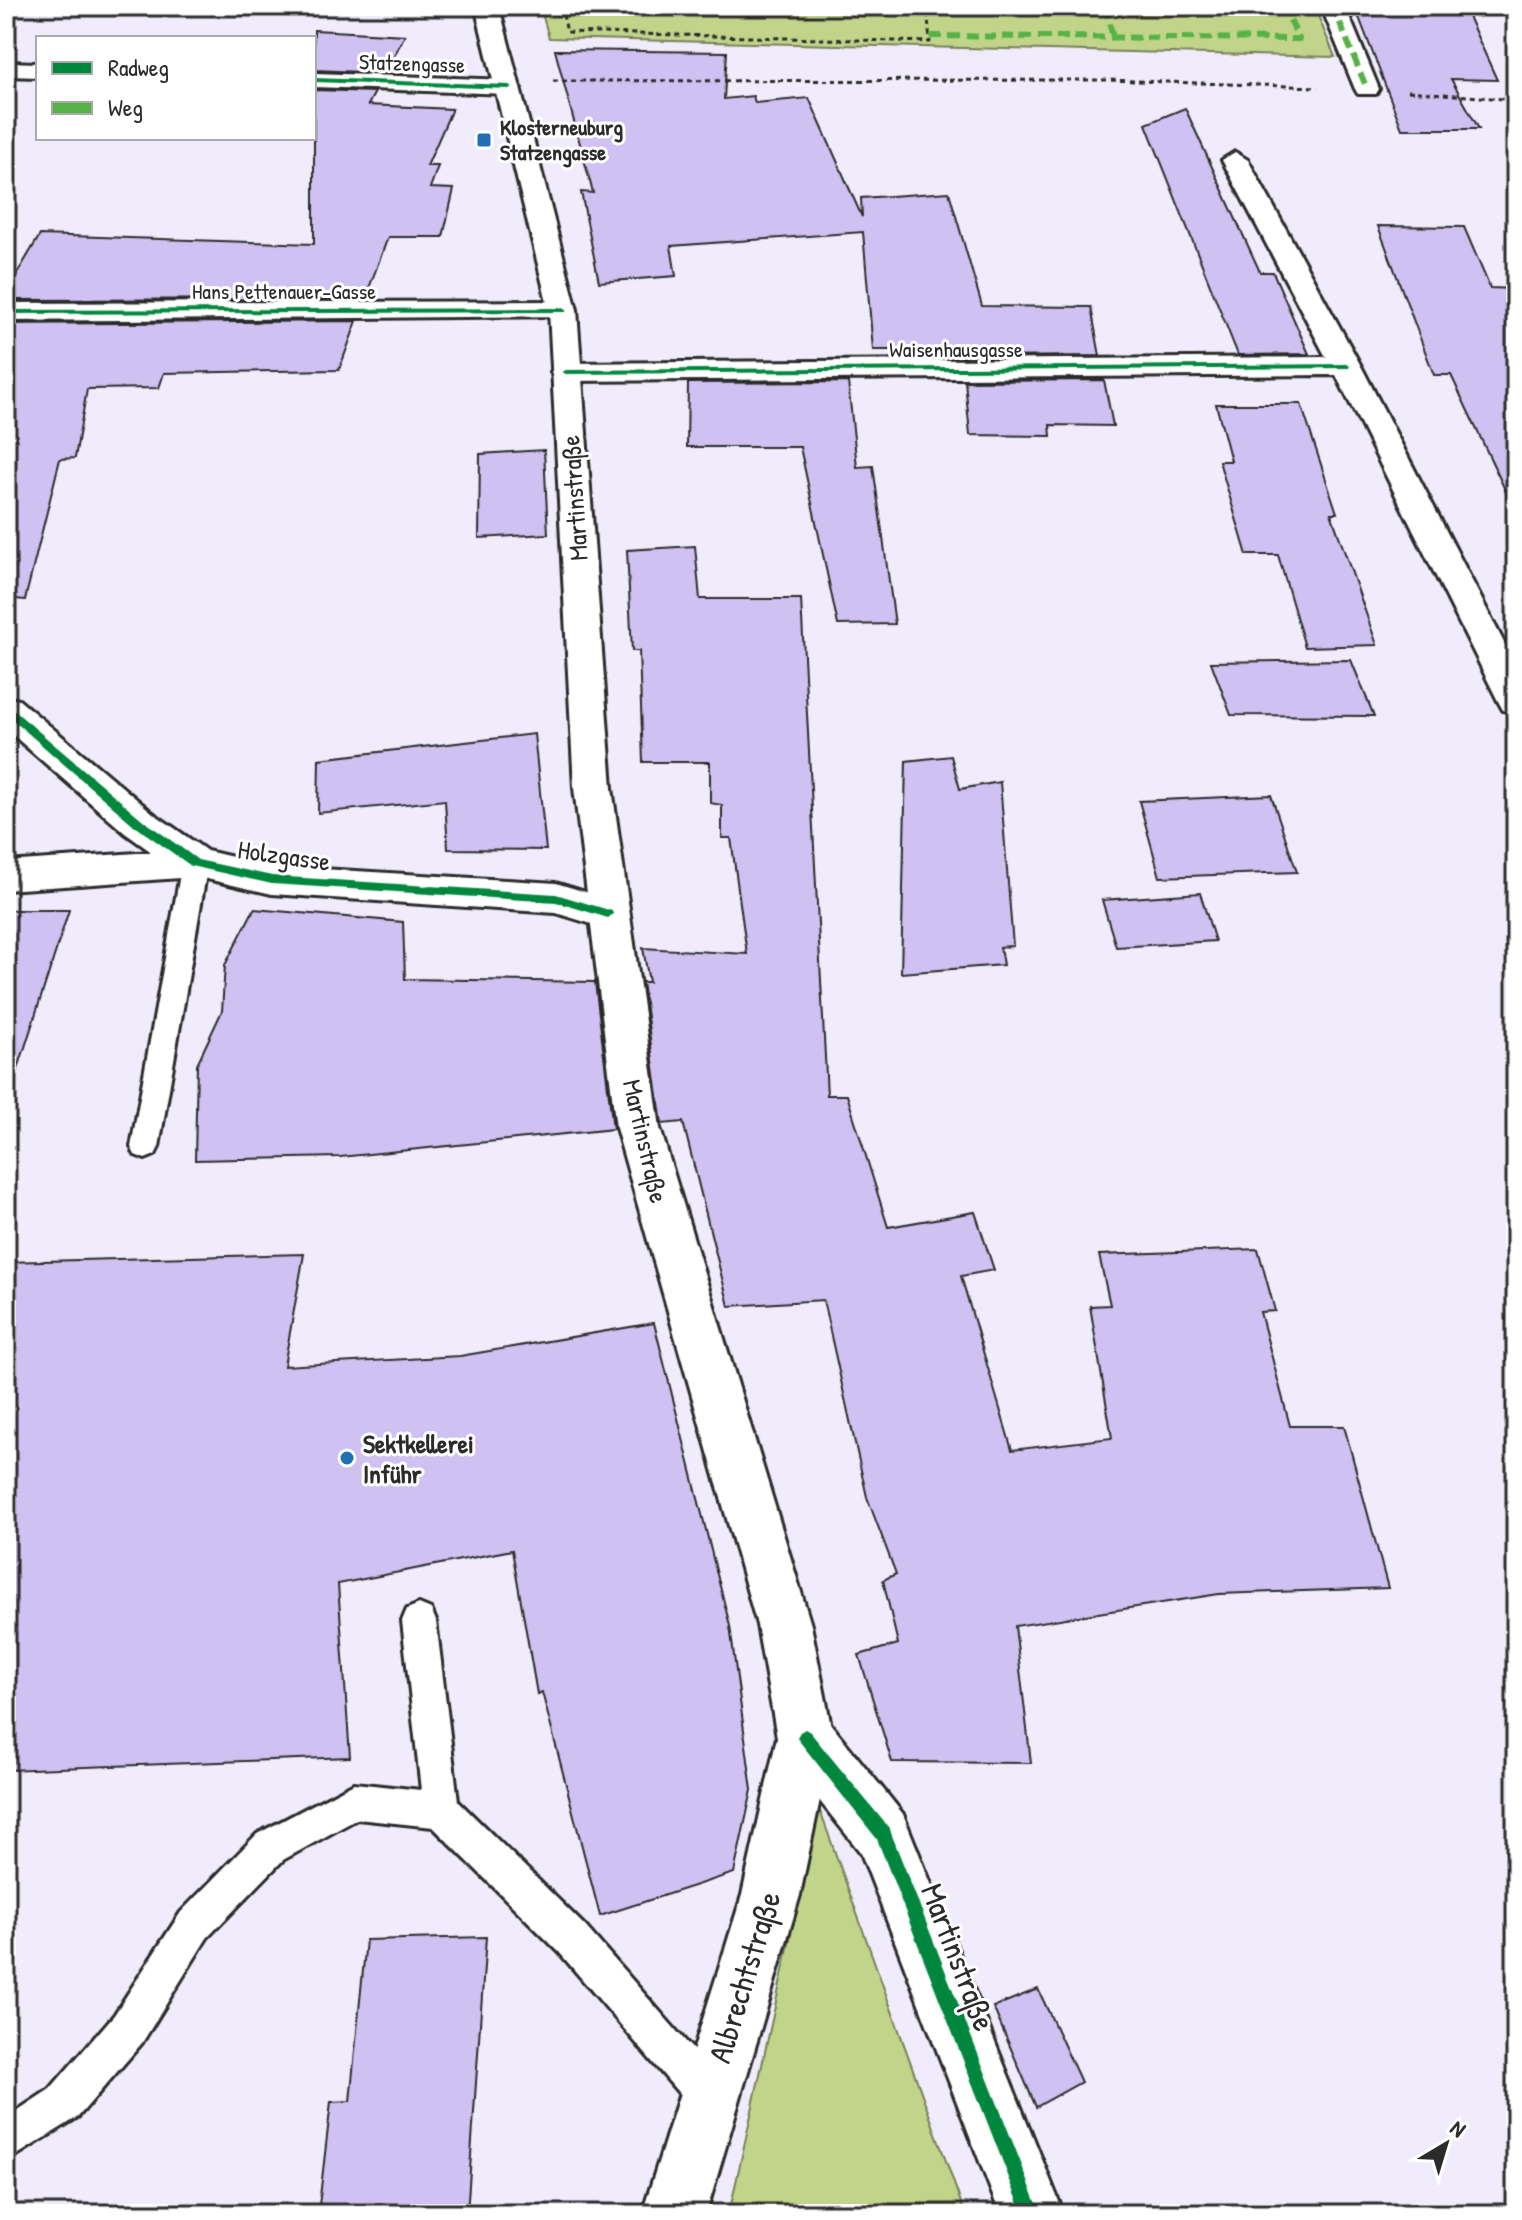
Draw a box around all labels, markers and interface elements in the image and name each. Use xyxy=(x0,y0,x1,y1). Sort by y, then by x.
legend xyxy=(36,36,316,140)
street label: Statzengasse xyxy=(358,46,466,80)
text: Radweg xyxy=(108,51,169,83)
text: Weg xyxy=(108,91,143,123)
place label: Klosterneuburg Statzengasse xyxy=(500,112,623,168)
marker: Klosterneuburg Statzengasse xyxy=(475,131,493,149)
street label: Hans Pettenauer-Gasse xyxy=(192,276,376,306)
street label: Waisenhausgasse xyxy=(889,334,1023,364)
street label: Martinstraße xyxy=(552,434,596,562)
street label: Holzgasse xyxy=(236,831,332,879)
street label: Martinstraße xyxy=(615,1076,677,1206)
place label: Sektkellerei Inführ xyxy=(363,1426,474,1491)
marker: Sektkellerei Inführ xyxy=(338,1449,356,1467)
street label: Martinstraße xyxy=(911,1877,1007,2037)
street label: Albrechtstraße xyxy=(698,1886,791,2068)
north arrow xyxy=(1406,2104,1486,2184)
text: N xyxy=(1444,2113,1472,2144)

